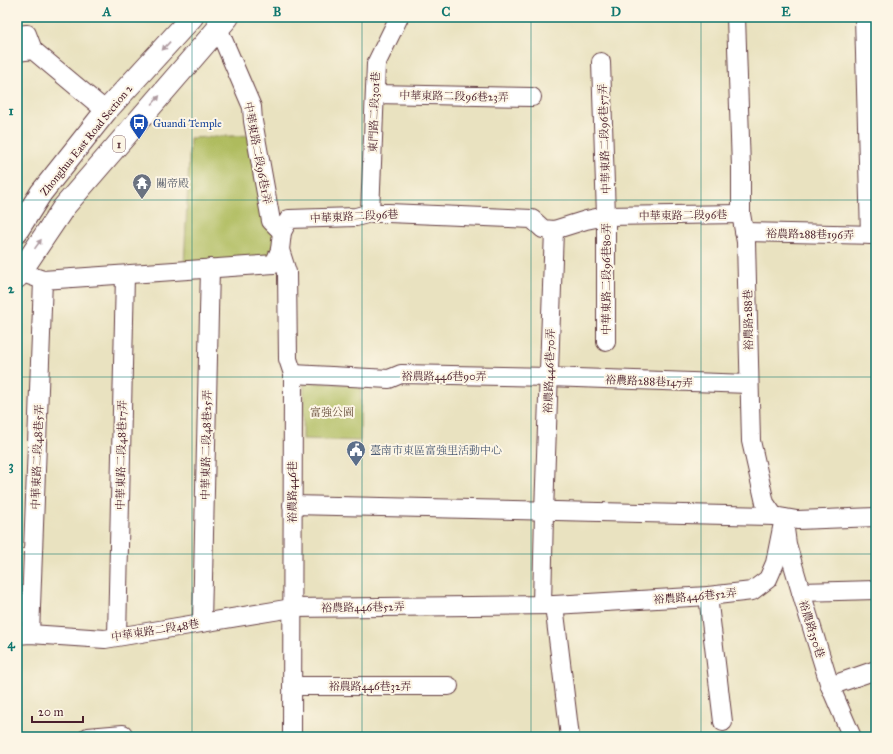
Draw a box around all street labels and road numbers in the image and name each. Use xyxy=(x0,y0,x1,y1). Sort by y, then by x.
street label: 東門路二段301巷 xyxy=(367,71,382,153)
street label: Zhonghua East Road Section 2 xyxy=(38,82,136,198)
street label: 中華東路二段96巷57弄 xyxy=(596,84,613,194)
street label: 中華東路二段96巷23弄 xyxy=(399,89,509,104)
street label: 中華東路二段96巷1弄 xyxy=(241,101,274,205)
road number: 1 xyxy=(113,136,125,152)
street label: 中華東路二段96巷 xyxy=(309,208,399,225)
street label: 中華東路二段96巷 xyxy=(639,208,727,223)
street label: 中華東路二段96巷80弄 xyxy=(600,223,613,335)
street label: 裕農路288巷196弄 xyxy=(766,227,854,242)
street label: 裕農路288巷 xyxy=(741,289,756,351)
street label: 裕農路446巷70弄 xyxy=(542,328,557,414)
street label: 裕農路446巷90弄 xyxy=(401,370,487,383)
street label: 裕農路288巷147弄 xyxy=(605,373,693,390)
street label: 中華東路二段48巷25弄 xyxy=(199,390,214,500)
street label: 中華東路二段48巷17弄 xyxy=(114,400,129,510)
street label: 中華東路二段48巷5弄 xyxy=(29,404,46,510)
street label: 裕農路446巷 xyxy=(286,461,299,523)
street label: 裕農路446巷52弄 xyxy=(653,586,737,607)
street label: 裕農路350巷 xyxy=(796,599,827,660)
street label: 裕農路446巷52弄 xyxy=(321,600,405,615)
street label: 中華東路二段48巷 xyxy=(110,617,200,644)
street label: 裕農路446巷32弄 xyxy=(329,680,411,693)

